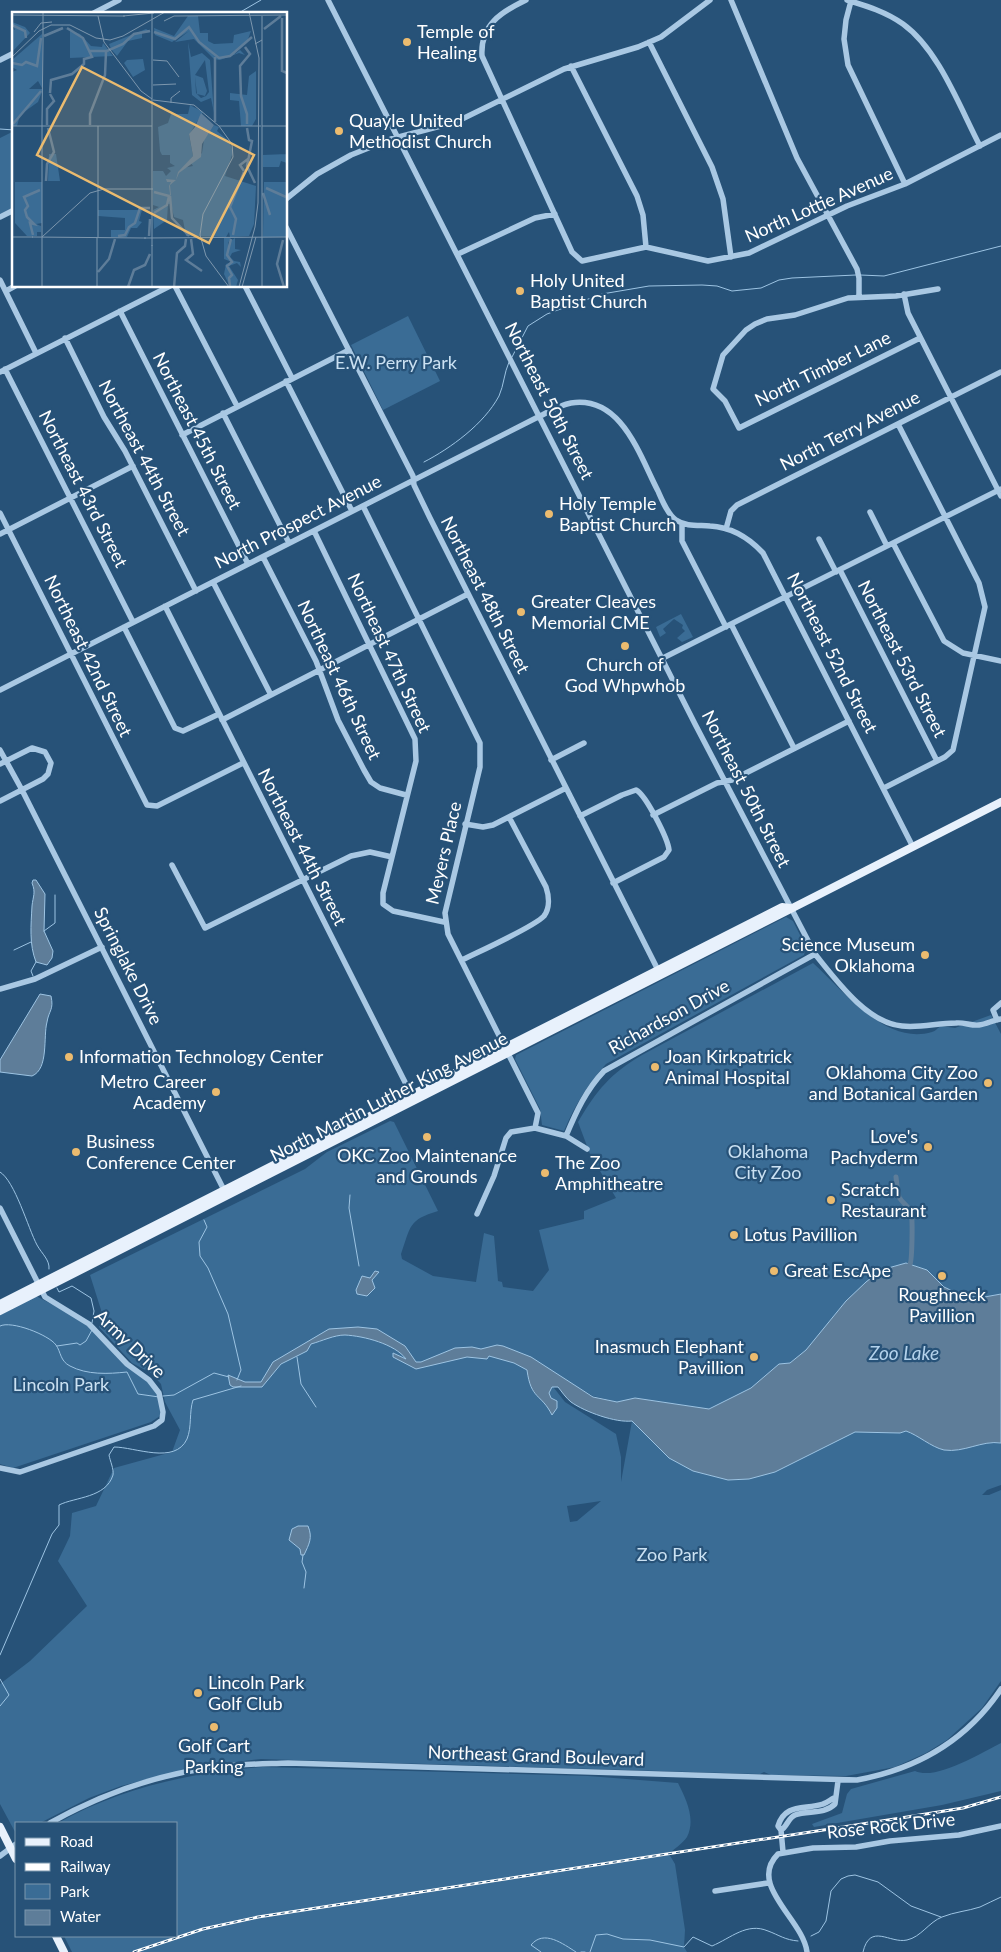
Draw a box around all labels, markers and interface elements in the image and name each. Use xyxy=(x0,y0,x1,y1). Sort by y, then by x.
inset map xyxy=(12,12,288,288)
place label: Temple of Healing xyxy=(417,20,495,63)
marker: Temple of Healing xyxy=(401,36,413,48)
place label: Quayle United Methodist Church xyxy=(349,109,492,152)
marker: Quayle United Methodist Church xyxy=(333,125,345,137)
street label: North Lottie Avenue xyxy=(741,162,896,247)
place label: Holy United Baptist Church xyxy=(530,269,647,312)
marker: Holy United Baptist Church xyxy=(514,285,526,297)
street label: Northeast 50th Street xyxy=(501,318,599,483)
street label: North Timber Lane xyxy=(751,326,894,411)
street label: Northeast 45th Street xyxy=(149,348,247,513)
park label: E.W. Perry Park xyxy=(335,351,458,373)
street label: Northeast 44th Street xyxy=(94,376,196,540)
street label: North Terry Avenue xyxy=(776,385,923,475)
street label: Northeast 43rd Street xyxy=(35,406,133,571)
street label: North Prospect Avenue xyxy=(210,469,385,573)
place label: Holy Temple Baptist Church xyxy=(559,492,676,535)
marker: Holy Temple Baptist Church xyxy=(543,508,555,520)
street label: Northeast 48th Street xyxy=(437,512,535,677)
street label: Northeast 47th Street xyxy=(343,569,437,736)
street label: Northeast 52nd Street xyxy=(783,569,883,737)
street label: Northeast 42nd Street xyxy=(40,571,138,740)
street label: Northeast 53rd Street xyxy=(854,576,952,741)
place label: Greater Cleaves Memorial CME xyxy=(531,590,656,633)
street label: Northeast 46th Street xyxy=(293,596,387,763)
marker: Greater Cleaves Memorial CME xyxy=(515,606,527,618)
marker: Church of God Whpwhob xyxy=(619,640,631,652)
place label: Church of God Whpwhob xyxy=(565,653,685,696)
street label: Northeast 50th Street xyxy=(698,706,796,871)
street label: Northeast 44th Street xyxy=(254,764,352,929)
street label: Meyers Place xyxy=(420,799,466,906)
street label: Springlake Drive xyxy=(90,903,168,1028)
place label: Science Museum Oklahoma xyxy=(782,933,915,976)
marker: Science Museum Oklahoma xyxy=(919,949,931,961)
street label: Richardson Drive xyxy=(604,974,733,1058)
street label: North Martin Luther King Avenue xyxy=(266,1026,511,1166)
place label: Information Technology Center xyxy=(79,1045,324,1067)
place label: Joan Kirkpatrick Animal Hospital xyxy=(665,1045,793,1088)
marker: Information Technology Center xyxy=(63,1051,75,1063)
marker: Joan Kirkpatrick Animal Hospital xyxy=(649,1061,661,1073)
place label: Oklahoma City Zoo and Botanical Garden xyxy=(809,1061,978,1104)
place label: Metro Career Academy xyxy=(100,1070,207,1113)
marker: Oklahoma City Zoo and Botanical Garden xyxy=(982,1077,994,1089)
marker: Metro Career Academy xyxy=(210,1086,222,1098)
place label: Love's Pachyderm xyxy=(830,1125,918,1168)
place label: Business Conference Center xyxy=(86,1130,236,1173)
marker: OKC Zoo Maintenance and Grounds xyxy=(421,1131,433,1143)
park label: Oklahoma City Zoo xyxy=(728,1140,808,1183)
marker: Love's Pachyderm xyxy=(922,1141,934,1153)
place label: OKC Zoo Maintenance and Grounds xyxy=(337,1144,517,1187)
marker: Business Conference Center xyxy=(70,1146,82,1158)
place label: The Zoo Amphitheatre xyxy=(555,1151,663,1194)
marker: The Zoo Amphitheatre xyxy=(539,1167,551,1179)
place label: Scratch Restaurant xyxy=(841,1178,927,1221)
marker: Scratch Restaurant xyxy=(825,1194,837,1206)
place label: Lotus Pavillion xyxy=(744,1223,857,1245)
marker: Lotus Pavillion xyxy=(728,1229,740,1241)
place label: Great EscApe xyxy=(784,1259,891,1281)
marker: Great EscApe xyxy=(768,1265,780,1277)
marker: Roughneck Pavillion xyxy=(936,1270,948,1282)
place label: Roughneck Pavillion xyxy=(898,1283,987,1326)
street label: Army Drive xyxy=(91,1304,171,1382)
place label: Inasmuch Elephant Pavillion xyxy=(595,1335,745,1378)
water label: Zoo Lake xyxy=(868,1341,939,1364)
marker: Inasmuch Elephant Pavillion xyxy=(748,1351,760,1363)
park label: Lincoln Park xyxy=(13,1373,110,1395)
park label: Zoo Park xyxy=(637,1543,708,1565)
place label: Lincoln Park Golf Club xyxy=(208,1671,305,1714)
marker: Lincoln Park Golf Club xyxy=(192,1687,204,1699)
marker: Golf Cart Parking xyxy=(208,1721,220,1733)
place label: Golf Cart Parking xyxy=(178,1734,251,1777)
street label: Northeast Grand Boulevard xyxy=(427,1740,645,1770)
street label: Rose Rock Drive xyxy=(826,1807,956,1843)
legend xyxy=(15,1822,178,1937)
text: Road xyxy=(60,1832,93,1850)
text: Railway xyxy=(60,1857,111,1875)
text: Park xyxy=(60,1882,90,1900)
text: Water xyxy=(60,1907,101,1925)

